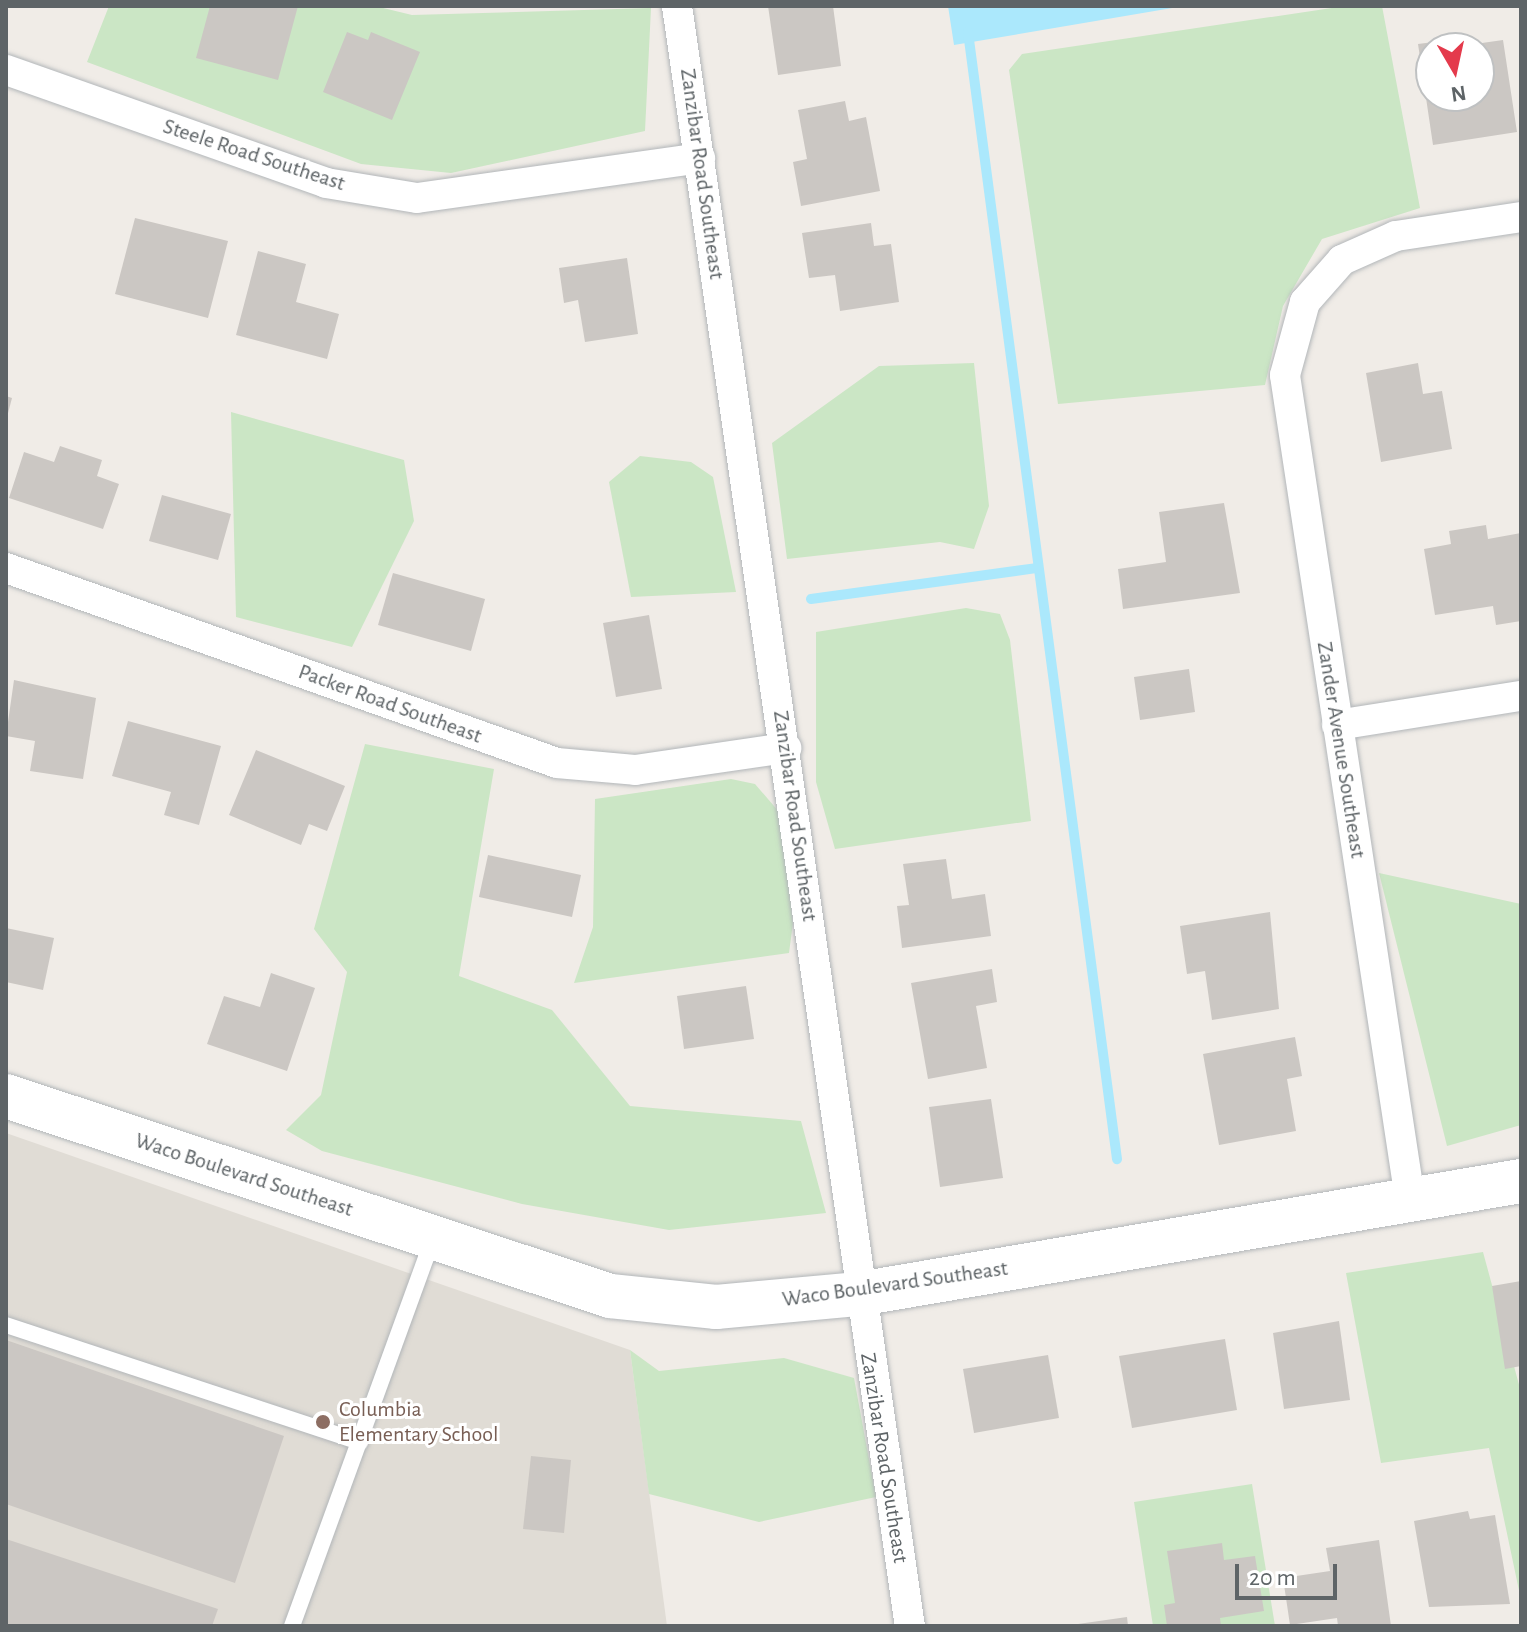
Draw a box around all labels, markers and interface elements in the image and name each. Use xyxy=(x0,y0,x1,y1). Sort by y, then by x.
north arrow xyxy=(1415,32,1495,112)
street label: Zanzibar Road Southeast xyxy=(674,67,730,281)
text: N xyxy=(1449,82,1468,106)
street label: Steele Road Southeast xyxy=(160,113,348,197)
street label: Zander Avenue Southeast xyxy=(1311,640,1371,860)
street label: Packer Road Southeast xyxy=(295,659,485,749)
street label: Zanzibar Road Southeast xyxy=(767,709,823,923)
street label: Waco Boulevard Southeast xyxy=(132,1127,356,1223)
street label: Waco Boulevard Southeast xyxy=(780,1255,1010,1313)
street label: Zanzibar Road Southeast xyxy=(854,1351,914,1565)
place label: Columbia Elementary School xyxy=(339,1396,498,1448)
marker: Columbia Elementary School xyxy=(314,1413,332,1431)
scale bar xyxy=(1239,1548,1341,1598)
text: 20 m xyxy=(1249,1566,1296,1590)

